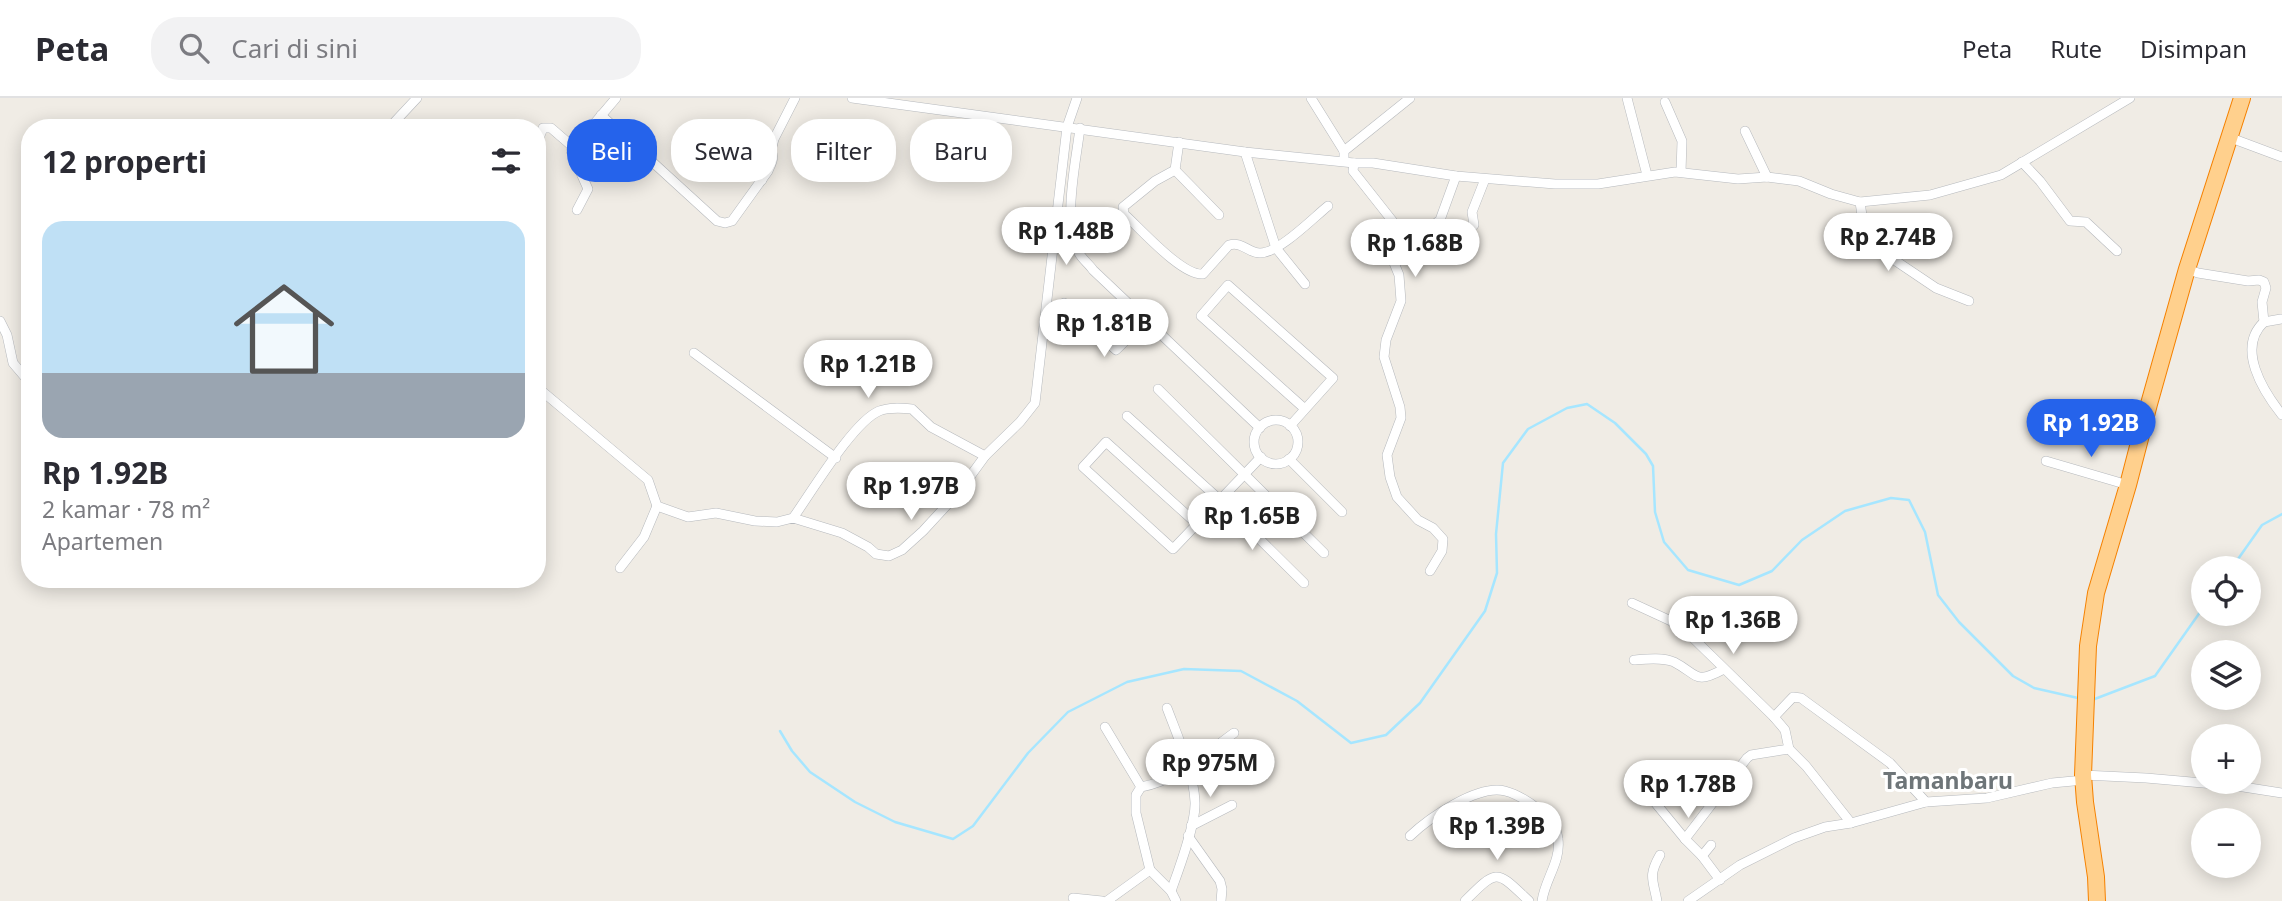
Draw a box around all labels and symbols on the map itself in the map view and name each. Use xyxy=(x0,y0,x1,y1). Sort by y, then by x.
pin: Rp 1.48B xyxy=(994,208,1138,267)
pin: Rp 2.74B xyxy=(1816,214,1960,273)
pin: Rp 1.68B xyxy=(1343,220,1487,279)
pin: Rp 1.81B xyxy=(1032,300,1176,359)
pin: Rp 1.21B xyxy=(796,341,940,400)
pin: Rp 1.92B xyxy=(2019,400,2163,459)
pin: Rp 1.97B xyxy=(839,462,983,522)
pin: Rp 1.65B xyxy=(1180,492,1324,552)
pin: Rp 1.36B xyxy=(1661,596,1805,656)
pin: Rp 975M xyxy=(1145,740,1275,799)
pin: Rp 1.78B xyxy=(1616,760,1760,820)
district label: Tamanbaru xyxy=(1883,764,2013,796)
pin: Rp 1.39B xyxy=(1425,802,1569,862)

